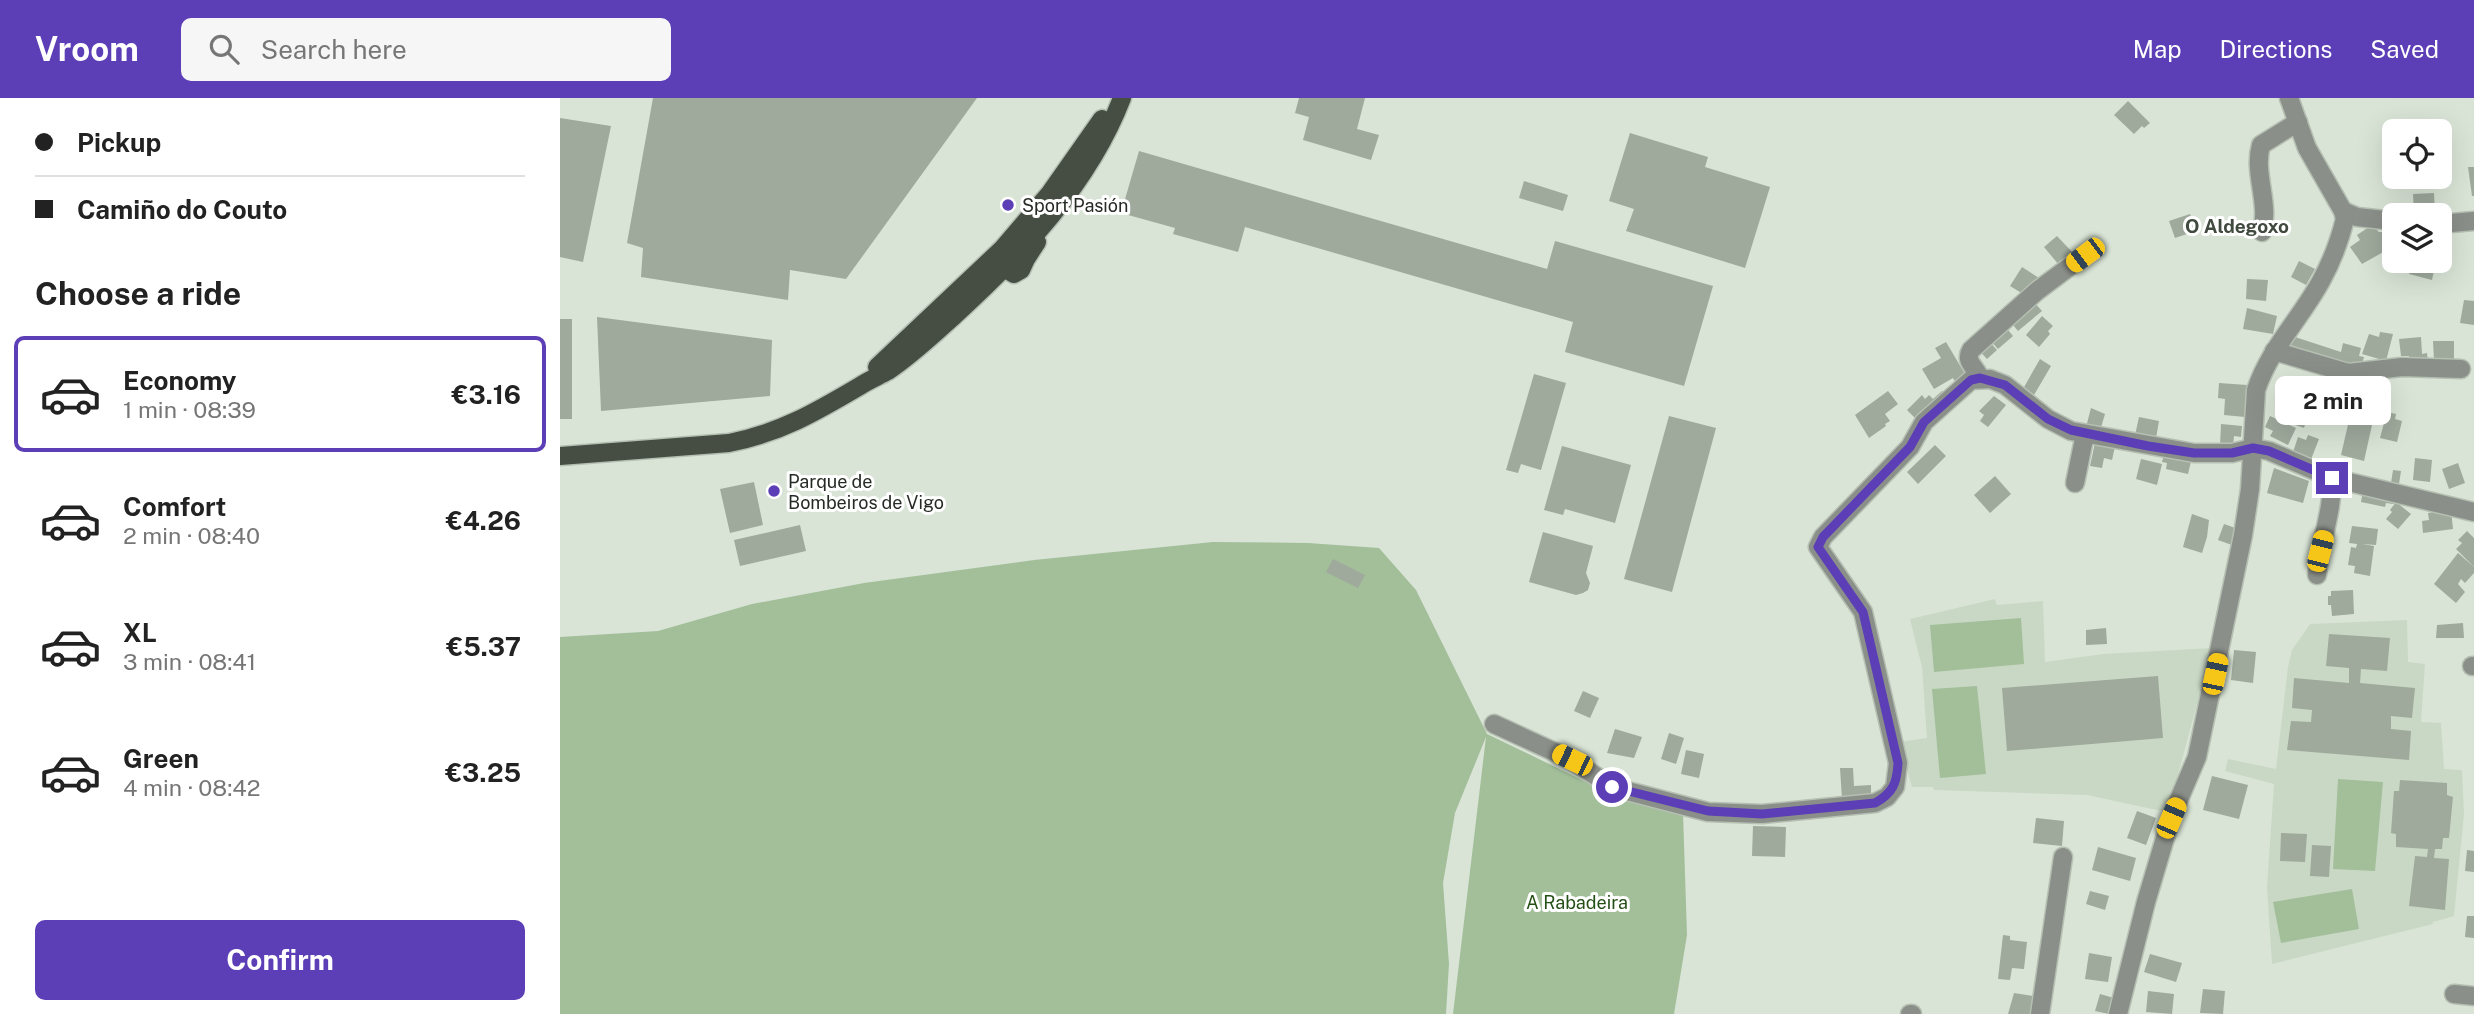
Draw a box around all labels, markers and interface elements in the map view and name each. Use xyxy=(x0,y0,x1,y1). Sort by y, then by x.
search box xyxy=(181,18,671,81)
text: Vroom xyxy=(35,30,139,68)
icon: search xyxy=(205,30,243,68)
text: Search here xyxy=(261,34,407,65)
text: Map xyxy=(2133,35,2182,63)
text: Directions xyxy=(2220,35,2332,63)
text: Saved xyxy=(2370,35,2439,63)
map controls xyxy=(2382,119,2452,273)
button: locate xyxy=(2382,119,2452,189)
text: Pickup xyxy=(77,127,161,158)
text: Camiño do Couto xyxy=(77,194,287,225)
place label: Sport Pasión xyxy=(1022,195,1128,216)
marker: Sport Pasión xyxy=(1000,197,1016,213)
button: layers xyxy=(2382,203,2452,273)
district label: O Aldegoxo xyxy=(2185,215,2289,237)
car xyxy=(2062,234,2109,276)
text: Choose a ride xyxy=(35,275,241,312)
icon: car xyxy=(39,363,102,426)
text: Economy xyxy=(123,365,236,396)
callout: 2 min xyxy=(2274,376,2390,426)
text: €3.16 xyxy=(451,379,521,410)
text: 2 min xyxy=(2303,387,2363,414)
text: 1 min · 08:39 xyxy=(123,396,256,423)
route end xyxy=(2316,462,2348,494)
place label: Parque de Bombeiros de Vigo xyxy=(788,471,944,513)
marker: Parque de Bombeiros de Vigo xyxy=(766,483,782,499)
icon: car xyxy=(39,489,102,552)
text: Comfort xyxy=(123,491,226,522)
text: €4.26 xyxy=(446,505,521,536)
text: 2 min · 08:40 xyxy=(123,522,260,549)
car xyxy=(2305,528,2336,574)
icon: car xyxy=(39,615,102,678)
text: XL xyxy=(123,617,157,648)
text: €5.37 xyxy=(446,631,521,662)
text: 3 min · 08:41 xyxy=(123,648,256,675)
car xyxy=(2201,651,2230,697)
icon: car xyxy=(39,741,102,804)
car xyxy=(1549,741,1596,779)
text: Green xyxy=(123,743,199,774)
text: €3.25 xyxy=(445,757,521,788)
route start xyxy=(1596,771,1628,803)
text: 4 min · 08:42 xyxy=(123,774,260,801)
car xyxy=(2154,795,2189,841)
park label: A Rabadeira xyxy=(1526,892,1628,913)
button: Confirm xyxy=(35,920,525,1000)

